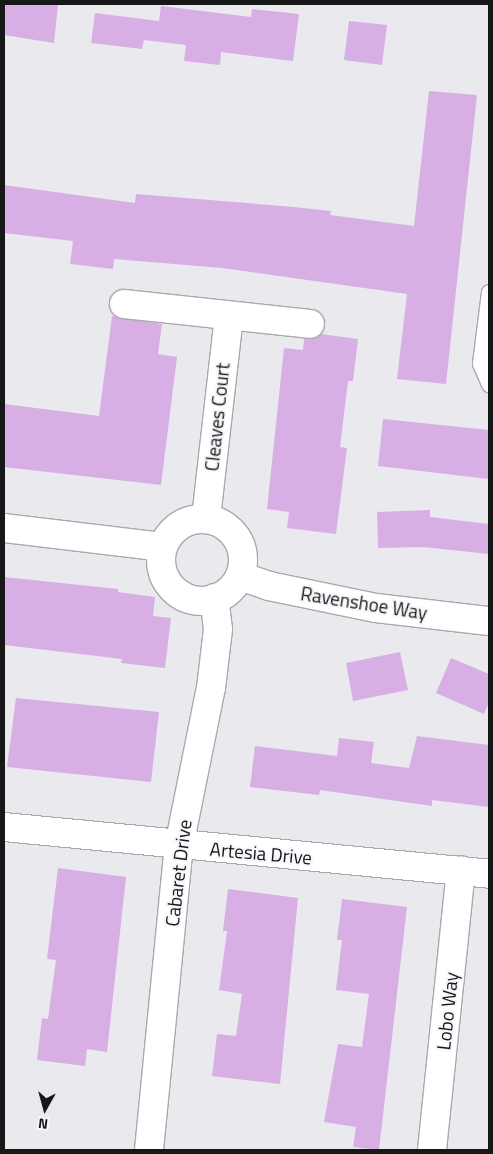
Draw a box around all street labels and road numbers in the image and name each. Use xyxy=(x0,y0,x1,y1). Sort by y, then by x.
street label: Cleaves Court xyxy=(200,362,234,472)
street label: Ravenshoe Way xyxy=(299,582,429,624)
street label: Cabaret Drive xyxy=(160,818,196,928)
street label: Artesia Drive xyxy=(209,837,313,869)
street label: Lobo Way xyxy=(432,971,462,1051)

